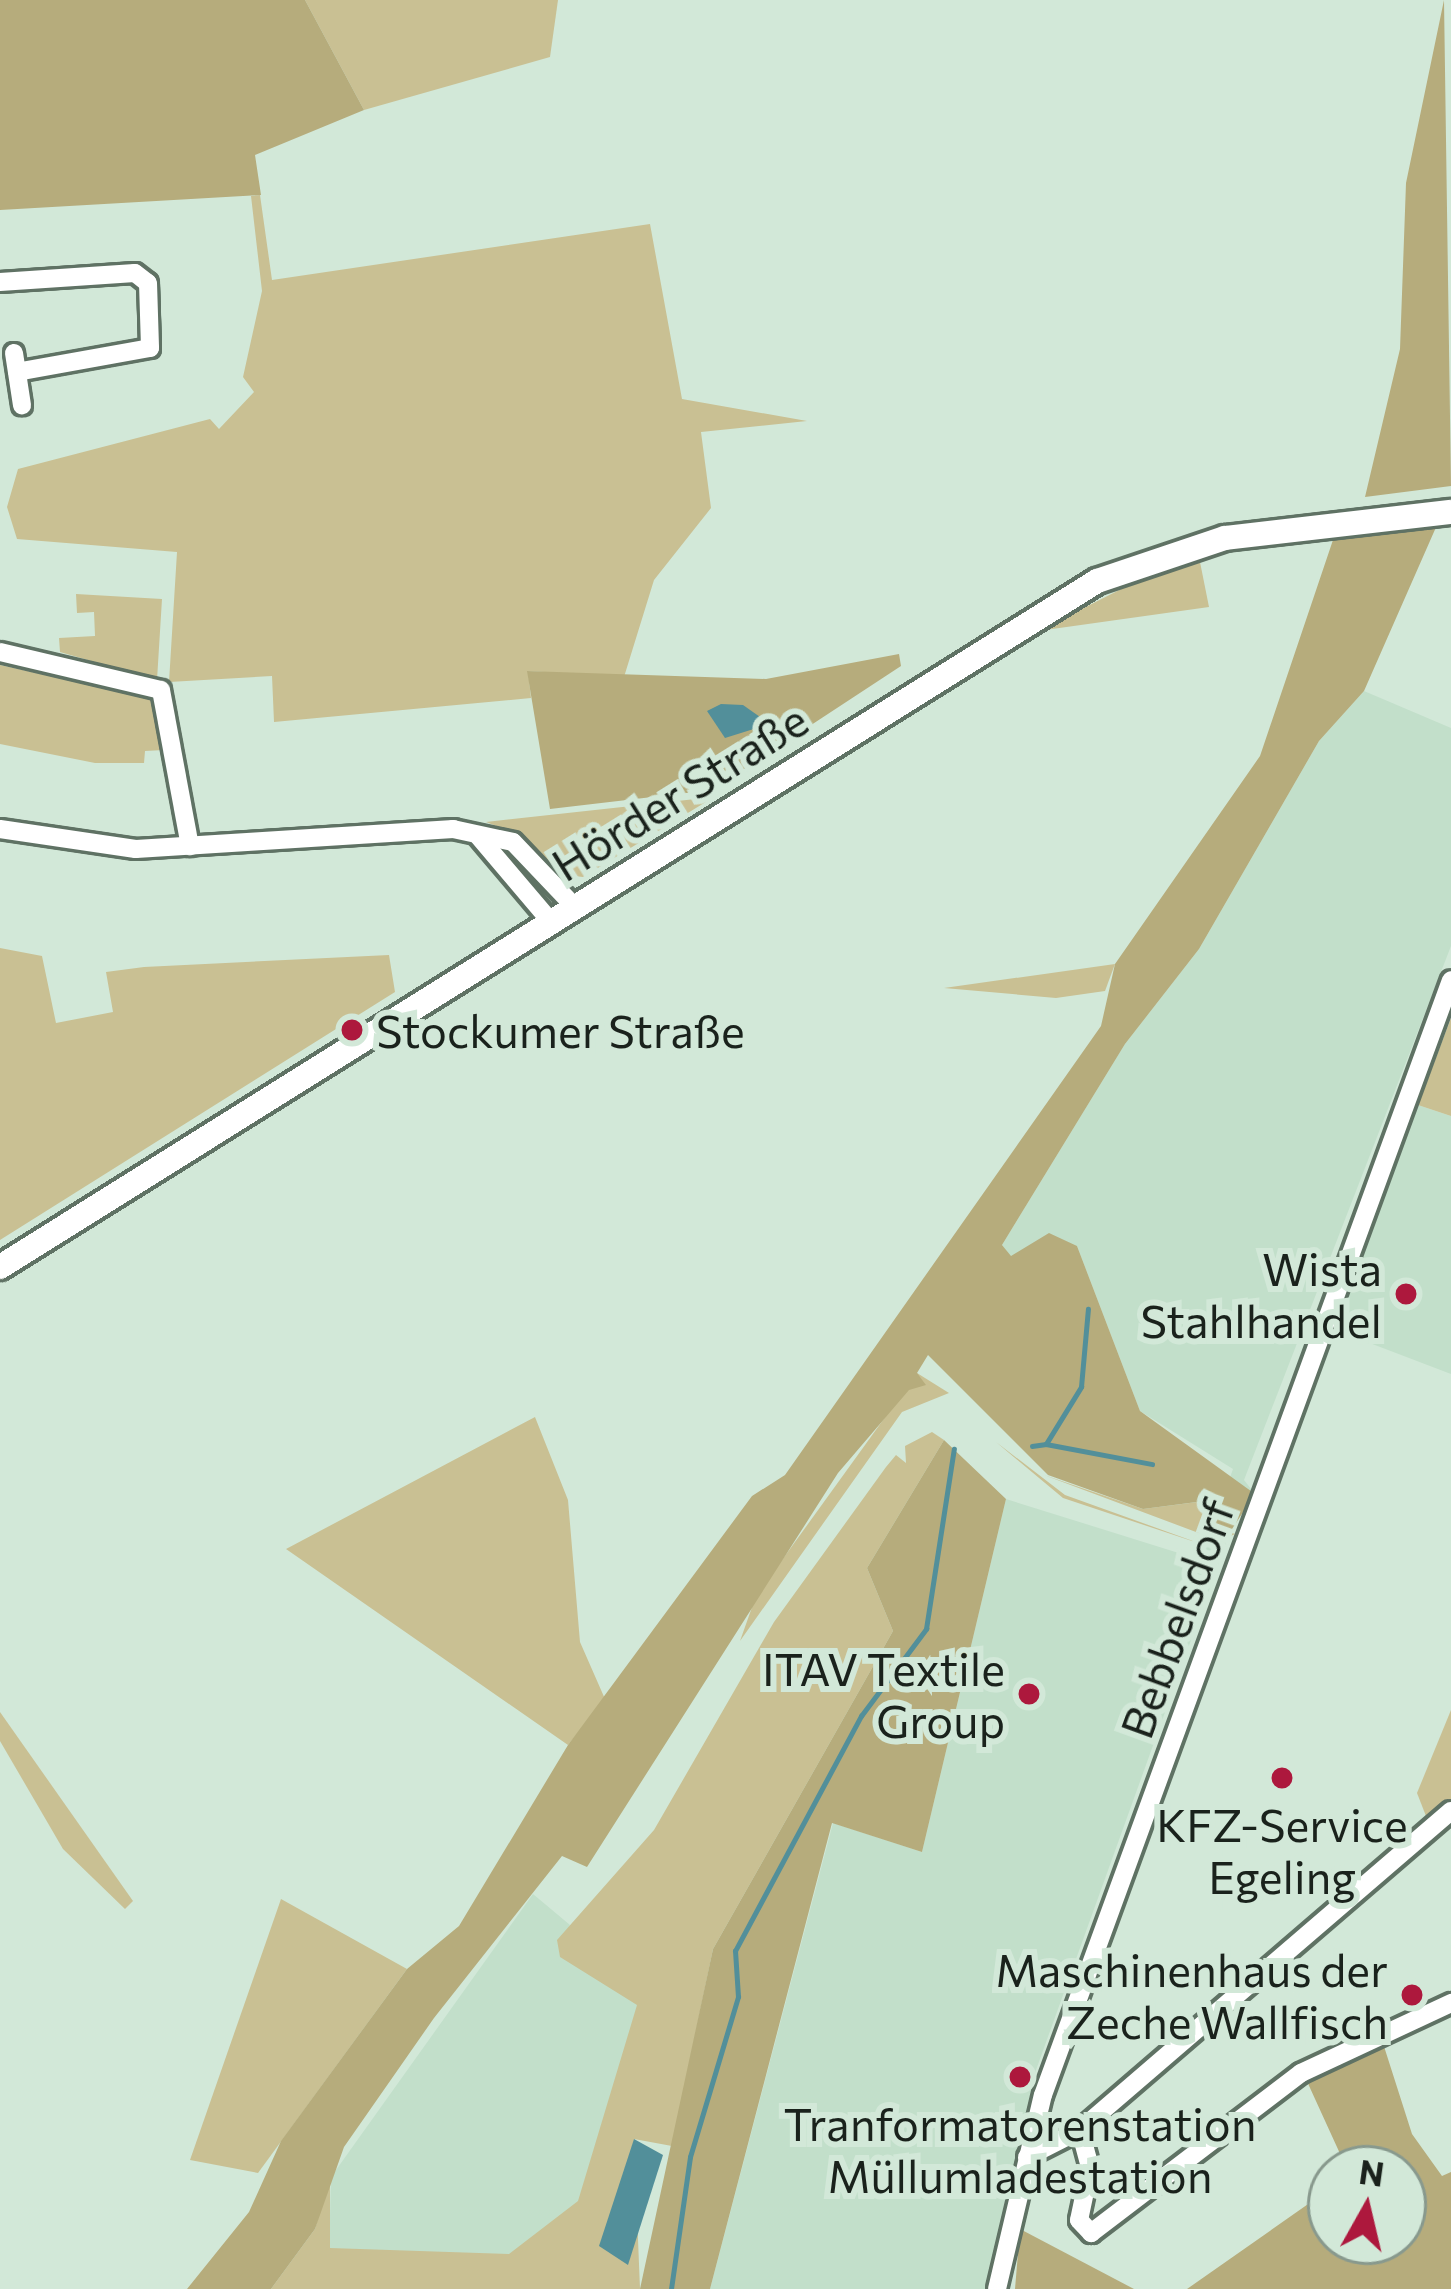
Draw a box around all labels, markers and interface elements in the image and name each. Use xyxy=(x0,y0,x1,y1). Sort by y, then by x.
street label: Hörder Straße xyxy=(541,691,817,891)
place label: Stockumer Straße xyxy=(376,1003,745,1057)
marker: Stockumer Straße xyxy=(339,1017,365,1043)
place label: Wista Stahlhandel xyxy=(1141,1241,1382,1347)
marker: Wista Stahlhandel xyxy=(1393,1281,1419,1307)
street label: Bebbelsdorf xyxy=(1108,1491,1244,1745)
place label: ITAV Textile Group xyxy=(762,1641,1005,1747)
marker: ITAV Textile Group xyxy=(1016,1681,1042,1707)
marker: KFZ-Service Egeling xyxy=(1269,1765,1295,1791)
place label: KFZ-Service Egeling xyxy=(1156,1797,1408,1903)
place label: Maschinenhaus der Zeche Wallfisch xyxy=(995,1942,1388,2048)
marker: Maschinenhaus der Zeche Wallfisch xyxy=(1399,1982,1425,2008)
marker: Tranformatorenstation Müllumladestation xyxy=(1007,2064,1033,2090)
place label: Tranformatorenstation Müllumladestation xyxy=(783,2096,1257,2202)
north arrow xyxy=(1307,2145,1427,2265)
text: N xyxy=(1357,2150,1387,2194)

